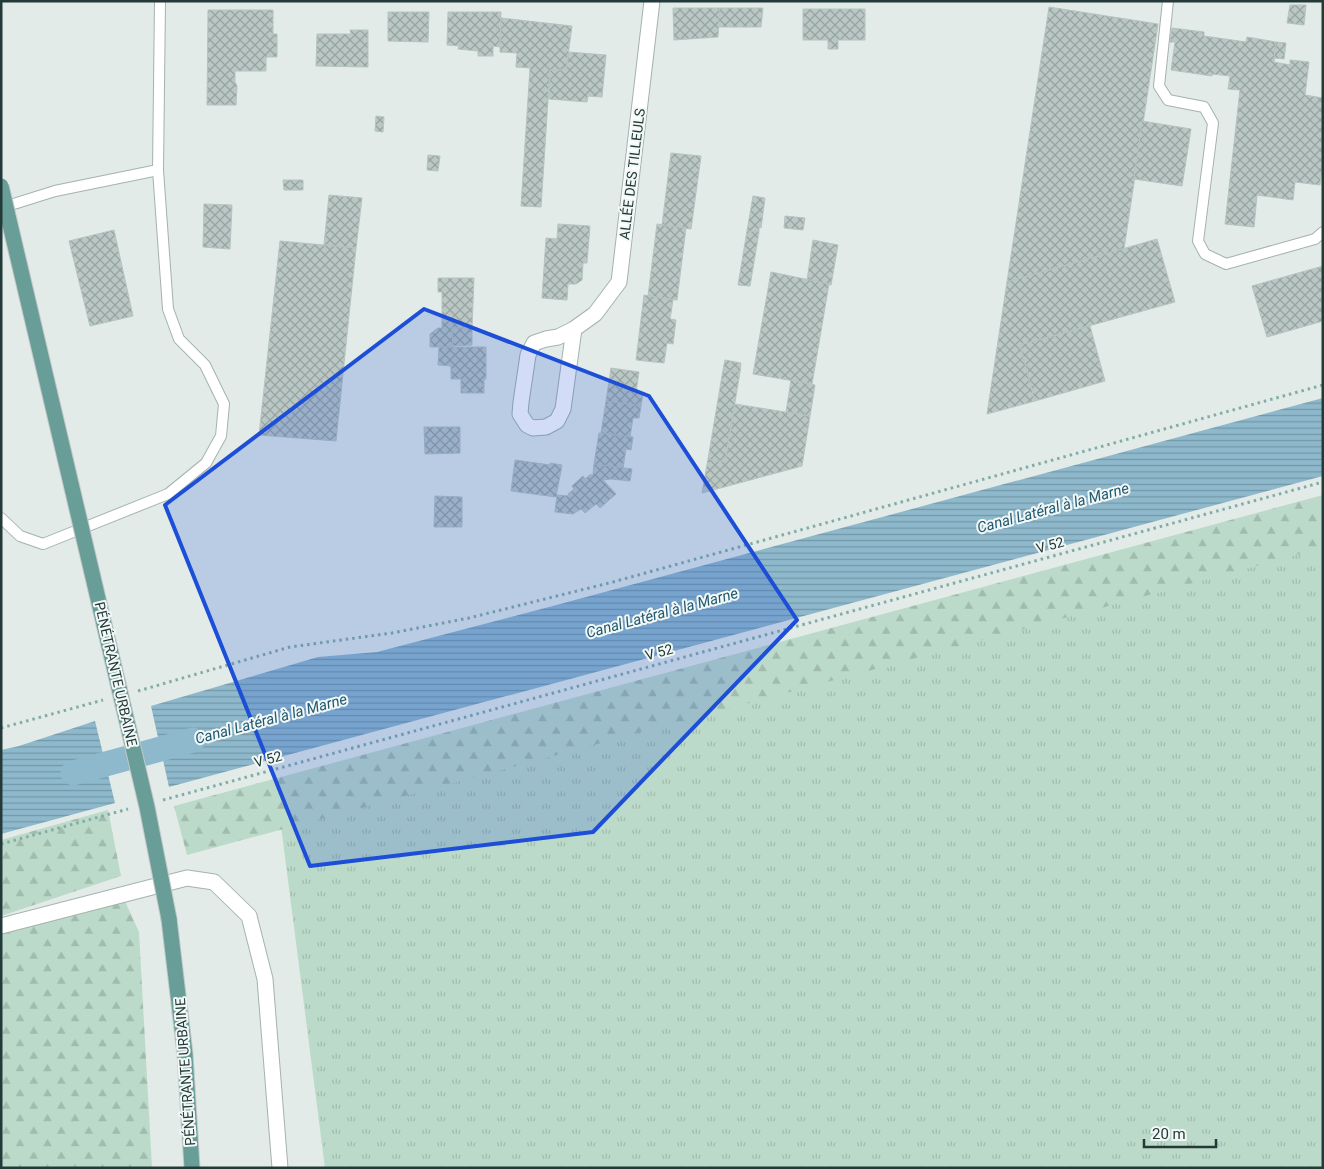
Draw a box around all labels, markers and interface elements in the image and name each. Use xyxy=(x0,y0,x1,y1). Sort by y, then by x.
street label: ALLÉE DES TILLEULS xyxy=(615,107,648,241)
water label: Canal Latéral à la Marne xyxy=(975,479,1131,537)
street label: V 52 xyxy=(1034,534,1066,556)
water label: Canal Latéral à la Marne xyxy=(584,584,740,642)
street label: PÉNÉTRANTE URBAINE xyxy=(92,600,141,748)
street label: V 52 xyxy=(643,641,675,663)
water label: Canal Latéral à la Marne xyxy=(193,690,349,748)
street label: V 52 xyxy=(252,748,284,770)
street label: PÉNÉTRANTE URBAINE xyxy=(171,998,198,1146)
scale bar xyxy=(1144,1116,1216,1148)
text: 20 m xyxy=(1152,1125,1186,1143)

